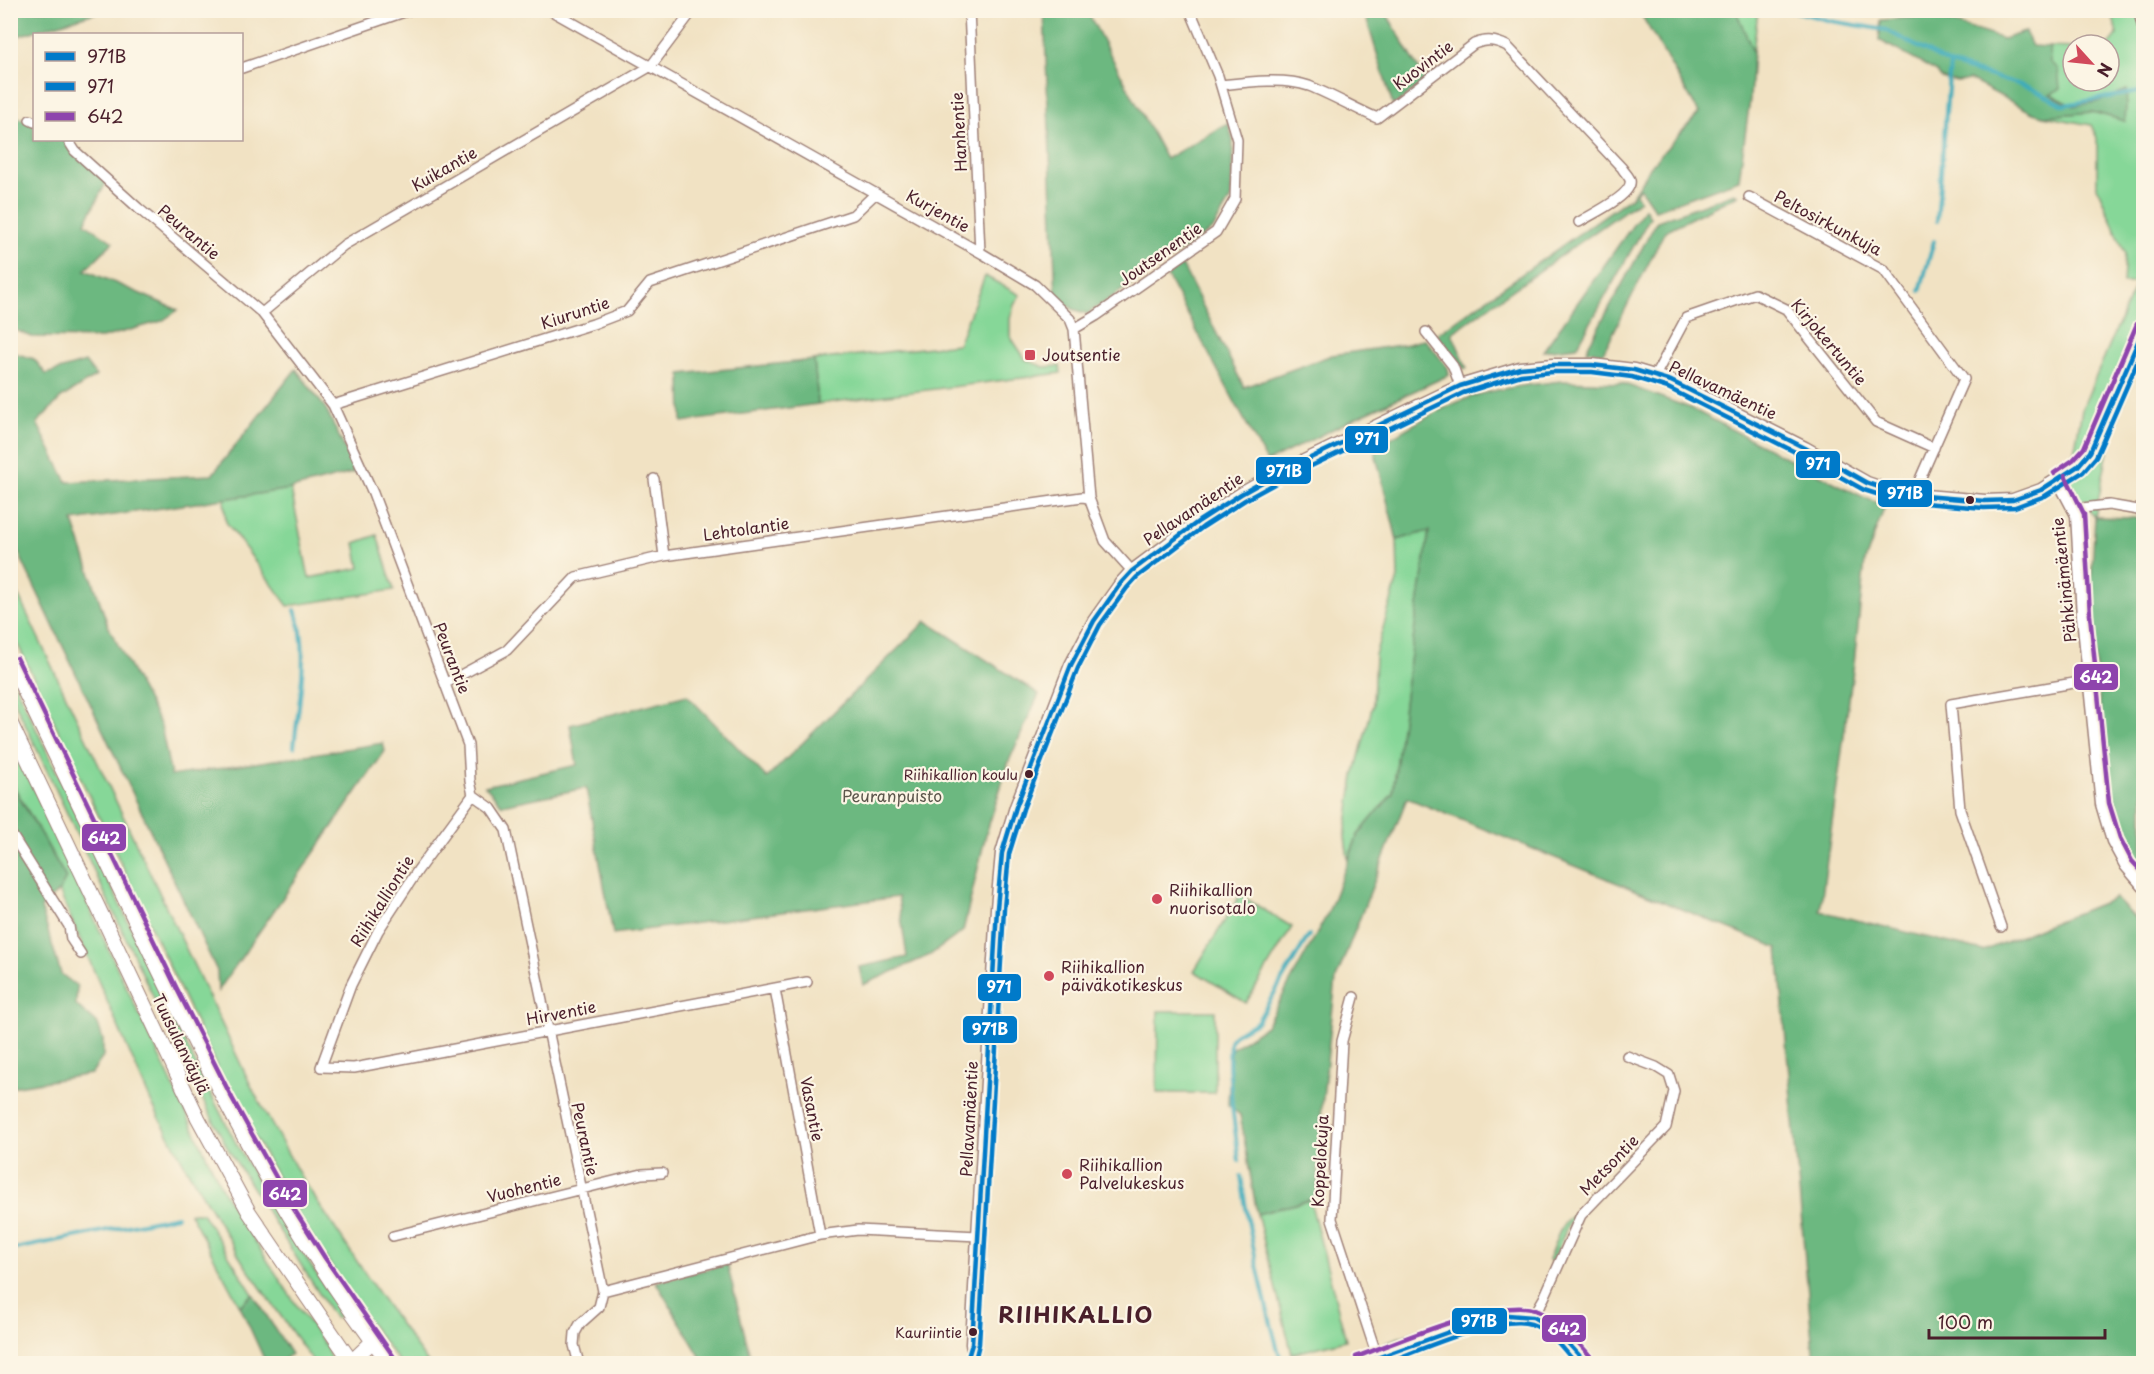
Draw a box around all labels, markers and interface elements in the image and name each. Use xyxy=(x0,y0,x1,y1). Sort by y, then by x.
legend xyxy=(33,33,243,141)
north arrow xyxy=(2061,33,2121,93)
street label: Kuovintie xyxy=(1387,34,1458,95)
text: 971B xyxy=(87,42,127,69)
text: N xyxy=(2092,59,2119,81)
text: 971 xyxy=(87,72,114,99)
street label: Hanhentie xyxy=(944,92,972,173)
text: 642 xyxy=(87,102,124,129)
street label: Kuikantie xyxy=(406,140,481,197)
street label: Kurjentie xyxy=(902,183,975,237)
street label: Peltosirkunkuja xyxy=(1770,184,1887,261)
street label: Peurantie xyxy=(153,198,226,264)
street label: Joutsenentie xyxy=(1113,216,1206,291)
street label: Kiuruntie xyxy=(537,290,612,334)
street label: Kirjokertuntie xyxy=(1786,293,1873,390)
place label: Joutsentie xyxy=(1042,342,1120,366)
marker: Joutsentie xyxy=(1023,348,1037,362)
street label: Pellavamäentie xyxy=(1666,354,1781,425)
line badge: 971 xyxy=(1344,425,1389,454)
text: 971 xyxy=(1354,426,1380,450)
line badge: 971 xyxy=(1795,450,1841,479)
text: 971 xyxy=(1805,451,1831,475)
line badge: 971B xyxy=(1255,456,1312,485)
text: 971B xyxy=(1266,458,1302,482)
street label: Pellavamäentie xyxy=(1138,466,1247,551)
line badge: 971B xyxy=(1877,479,1933,508)
text: 971B xyxy=(1887,480,1923,504)
unlabelled marker xyxy=(1964,494,1976,506)
street label: Lehtolantie xyxy=(701,510,790,546)
street label: Pähkinämäentie xyxy=(2045,517,2081,644)
street label: Peurantie xyxy=(428,618,478,697)
line badge: 642 xyxy=(2073,663,2119,691)
text: 642 xyxy=(2080,664,2112,688)
place label: Riihikallion koulu xyxy=(904,764,1018,785)
marker: Riihikallion koulu xyxy=(1023,768,1035,780)
park label: Peuranpuisto xyxy=(842,783,942,807)
line badge: 642 xyxy=(81,823,127,852)
text: 642 xyxy=(88,825,120,849)
street label: Riihikalliontie xyxy=(343,850,419,951)
place label: Riihikallion nuorisotalo xyxy=(1169,877,1256,919)
marker: Riihikallion nuorisotalo xyxy=(1150,892,1164,906)
place label: Riihikallion päiväkotikeskus xyxy=(1061,954,1183,996)
marker: Riihikallion päiväkotikeskus xyxy=(1042,969,1056,983)
line badge: 971 xyxy=(977,973,1022,1002)
text: 971 xyxy=(986,974,1012,998)
street label: Tuusulanväylä xyxy=(147,989,217,1098)
street label: Hirventie xyxy=(524,994,598,1031)
line badge: 971B xyxy=(962,1015,1018,1044)
text: 971B xyxy=(972,1016,1008,1040)
street label: Pellavamäentie xyxy=(953,1060,983,1178)
street label: Vasantie xyxy=(795,1074,831,1143)
street label: Peurantie xyxy=(566,1100,605,1178)
street label: Koppelokuja xyxy=(1305,1114,1333,1208)
street label: Metsontie xyxy=(1573,1128,1643,1200)
place label: Riihikallion Palvelukeskus xyxy=(1079,1152,1184,1194)
street label: Vuohentie xyxy=(484,1166,563,1208)
marker: Riihikallion Palvelukeskus xyxy=(1060,1167,1074,1181)
line badge: 642 xyxy=(262,1179,308,1208)
text: 642 xyxy=(269,1181,301,1205)
district label: RIIHIKALLIO xyxy=(998,1297,1154,1330)
scale bar xyxy=(1929,1302,2104,1340)
line badge: 971B xyxy=(1451,1307,1508,1335)
text: 971B xyxy=(1461,1308,1497,1332)
text: 100 m xyxy=(1938,1308,1993,1335)
line badge: 642 xyxy=(1541,1314,1587,1343)
text: 642 xyxy=(1548,1316,1580,1340)
place label: Kauriintie xyxy=(895,1322,962,1343)
marker: Kauriintie xyxy=(967,1326,979,1338)

